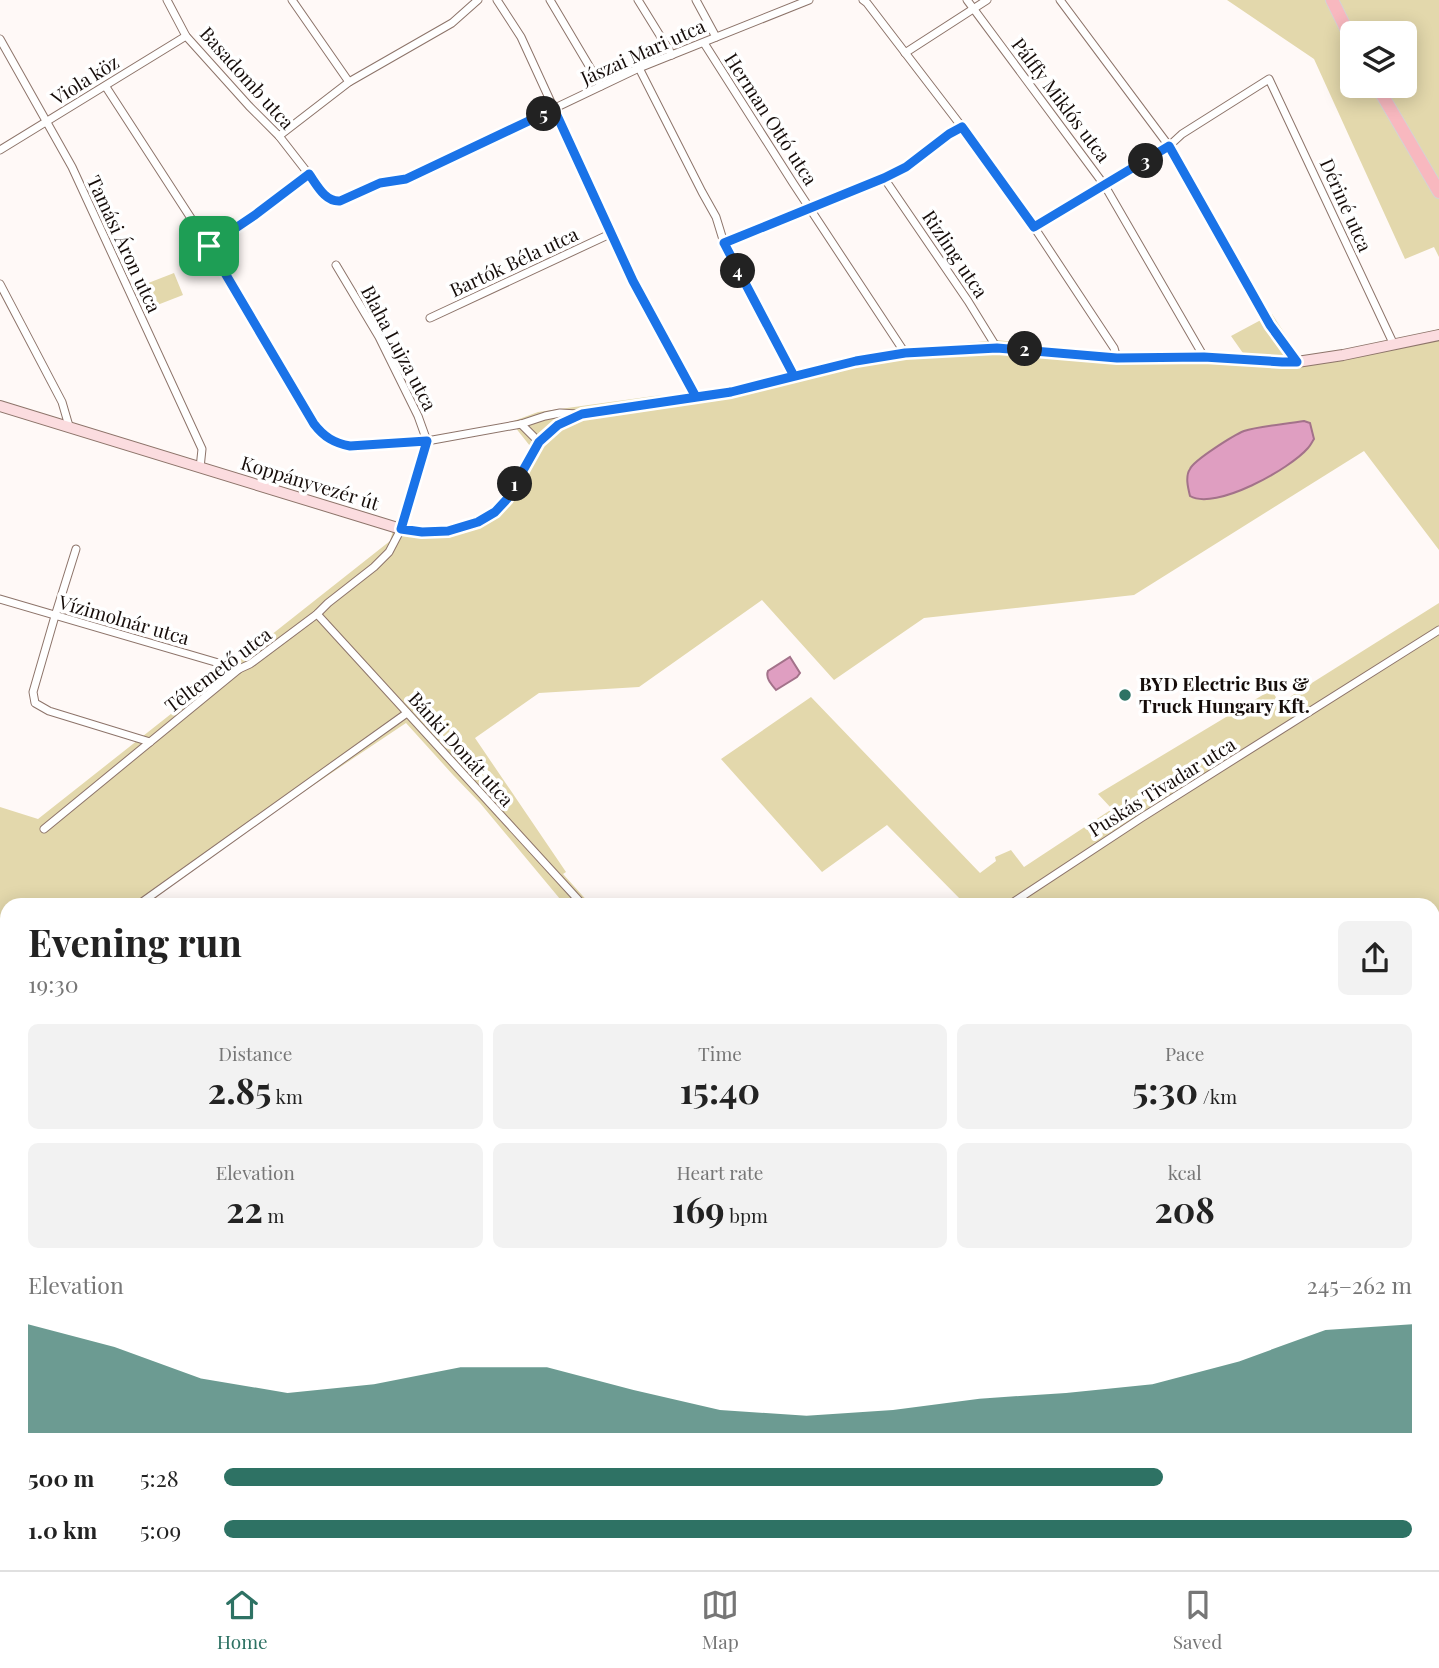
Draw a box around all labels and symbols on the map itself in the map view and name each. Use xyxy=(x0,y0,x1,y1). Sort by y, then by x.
street label: Jászai Mari utca xyxy=(575,12,709,91)
street label: Basadomb utca xyxy=(195,21,301,135)
street label: Pálffy Miklós utca xyxy=(1006,32,1117,167)
street label: Herman Ottó utca xyxy=(719,47,825,190)
street label: Viola köz xyxy=(45,48,123,111)
pin: 5 xyxy=(526,96,562,132)
pin: 3 xyxy=(1128,144,1164,178)
street label: Dériné utca xyxy=(1315,154,1379,256)
street label: Tamási Áron utca xyxy=(82,171,168,317)
street label: Rizling utca xyxy=(917,205,995,303)
pin xyxy=(179,216,239,276)
street label: Bartók Béla utca xyxy=(445,220,583,302)
pin: 4 xyxy=(720,254,756,288)
street label: Blaha Lujza utca xyxy=(356,280,444,415)
pin: 2 xyxy=(1007,332,1042,366)
street label: Koppányvezér út xyxy=(238,449,383,515)
pin: 1 xyxy=(498,466,532,502)
street label: Vízimolnár utca xyxy=(55,588,193,650)
street label: Téltemető utca xyxy=(159,620,276,718)
place label: BYD Electric Bus & Truck Hungary Kft. xyxy=(1139,670,1310,718)
street label: Bánki Donát utca xyxy=(403,685,521,812)
marker: BYD Electric Bus & Truck Hungary Kft. xyxy=(1117,687,1133,703)
street label: Puskás Tivadar utca xyxy=(1083,730,1240,842)

